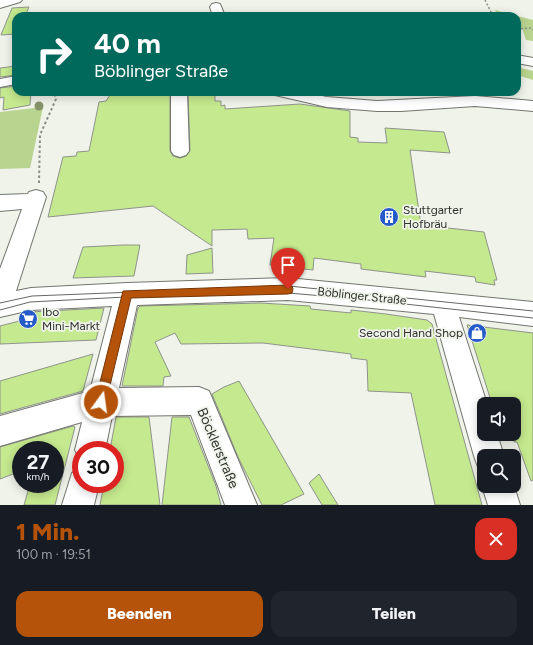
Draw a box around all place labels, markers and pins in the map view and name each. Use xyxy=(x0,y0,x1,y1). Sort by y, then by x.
place label: Stuttgarter Hofbräu xyxy=(403,203,463,231)
building icon: Stuttgarter Hofbräu xyxy=(378,206,400,228)
pin xyxy=(271,248,305,289)
place label: Ibo Mini-Markt xyxy=(42,305,101,333)
supermarket icon: Ibo Mini-Markt xyxy=(17,308,39,330)
shop icon: Second Hand Shop xyxy=(466,322,488,344)
place label: Second Hand Shop xyxy=(359,326,463,340)

